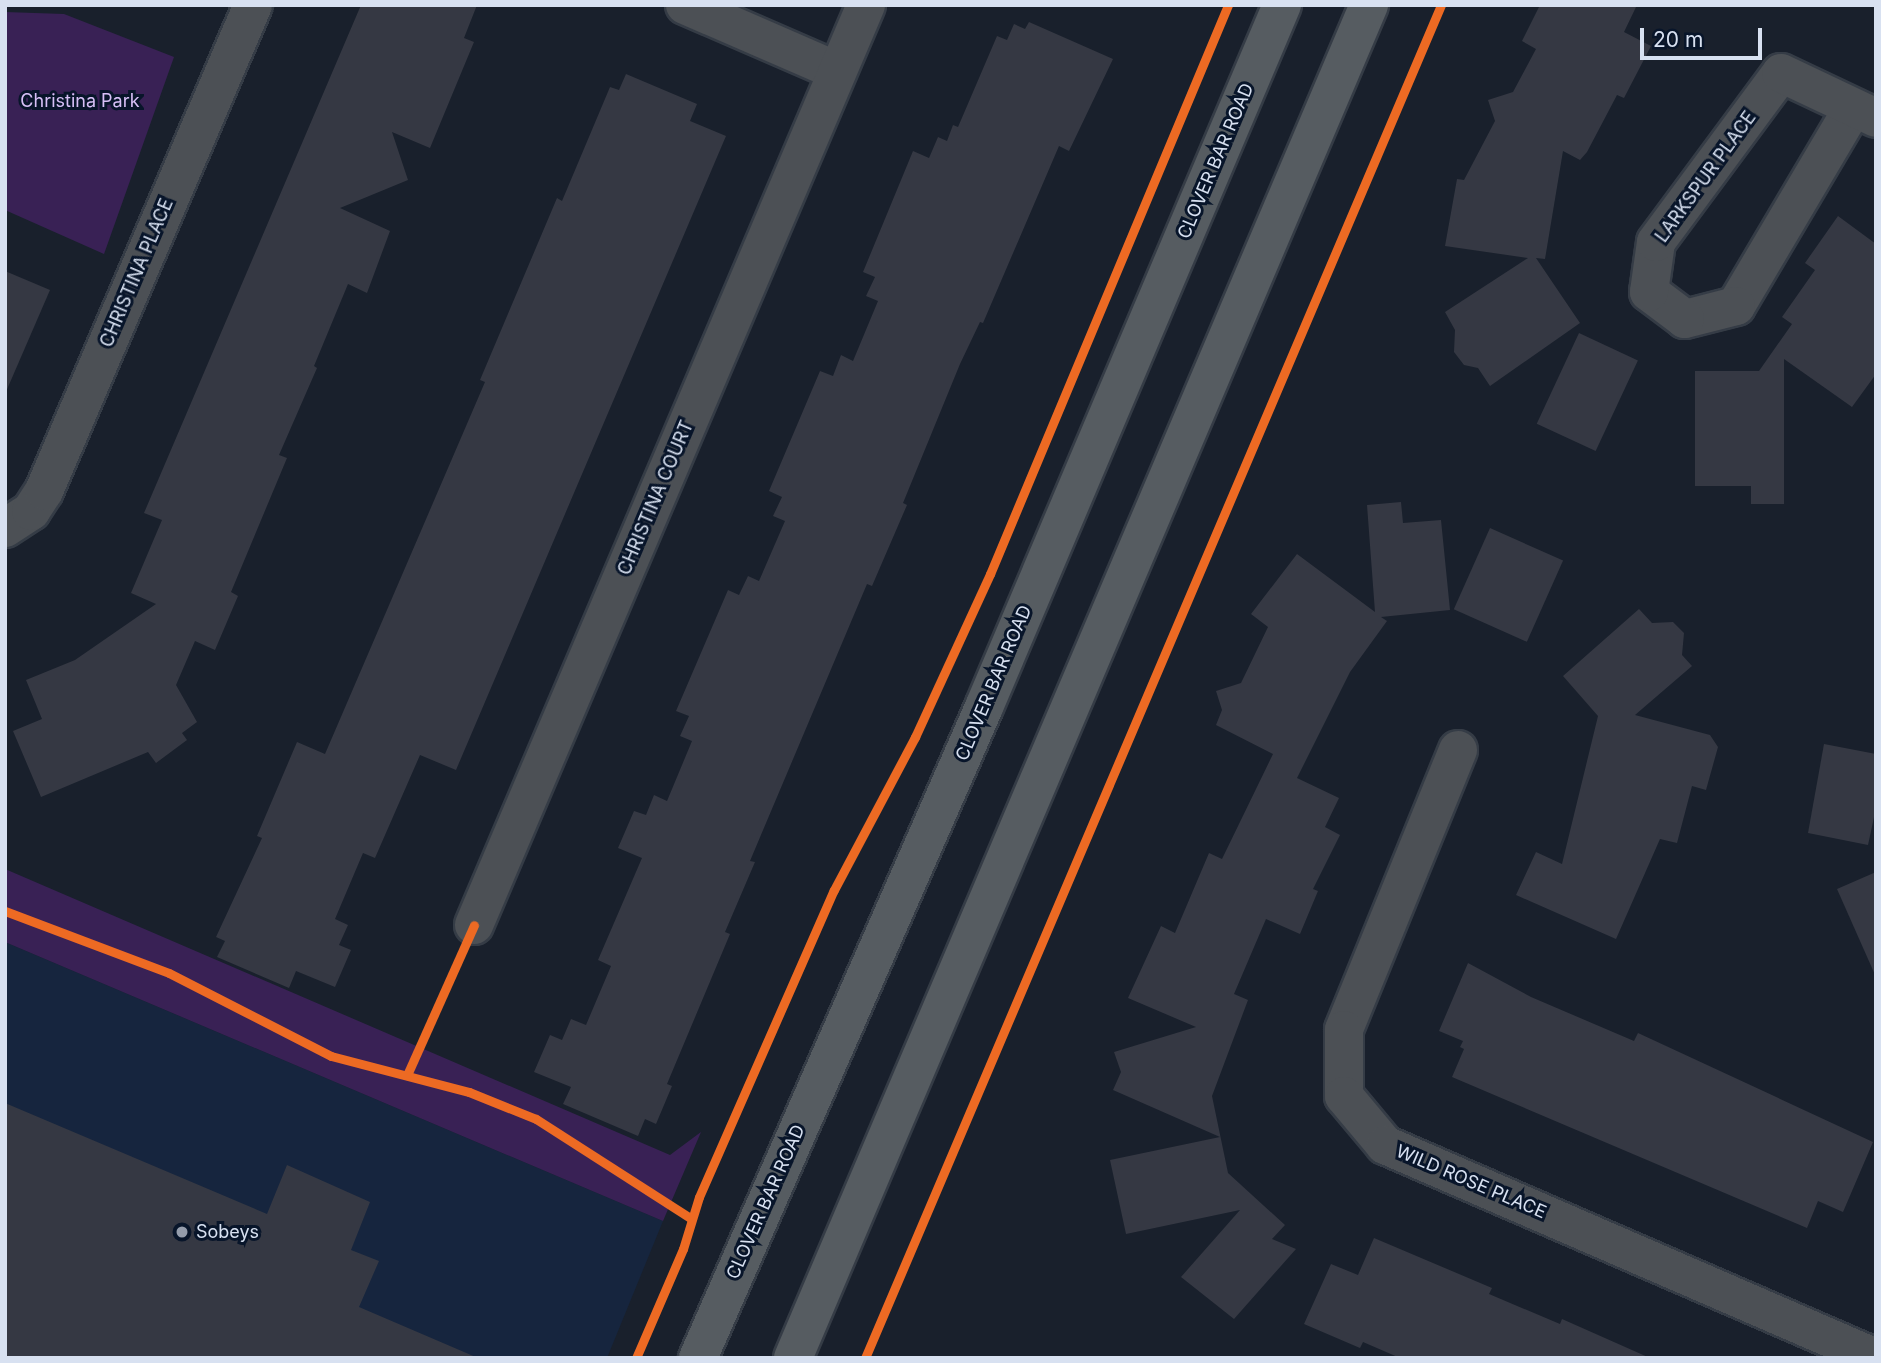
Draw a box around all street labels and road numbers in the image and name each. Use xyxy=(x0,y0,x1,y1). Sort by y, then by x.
street label: CLOVER BAR ROAD xyxy=(1173,80,1259,242)
street label: LARKSPUR PLACE xyxy=(1651,107,1761,247)
street label: CHRISTINA PLACE xyxy=(96,195,178,351)
street label: CHRISTINA COURT xyxy=(614,418,698,578)
street label: CLOVER BAR ROAD xyxy=(951,602,1037,764)
street label: CLOVER BAR ROAD xyxy=(722,1121,810,1283)
street label: WILD ROSE PLACE xyxy=(1393,1141,1549,1223)

